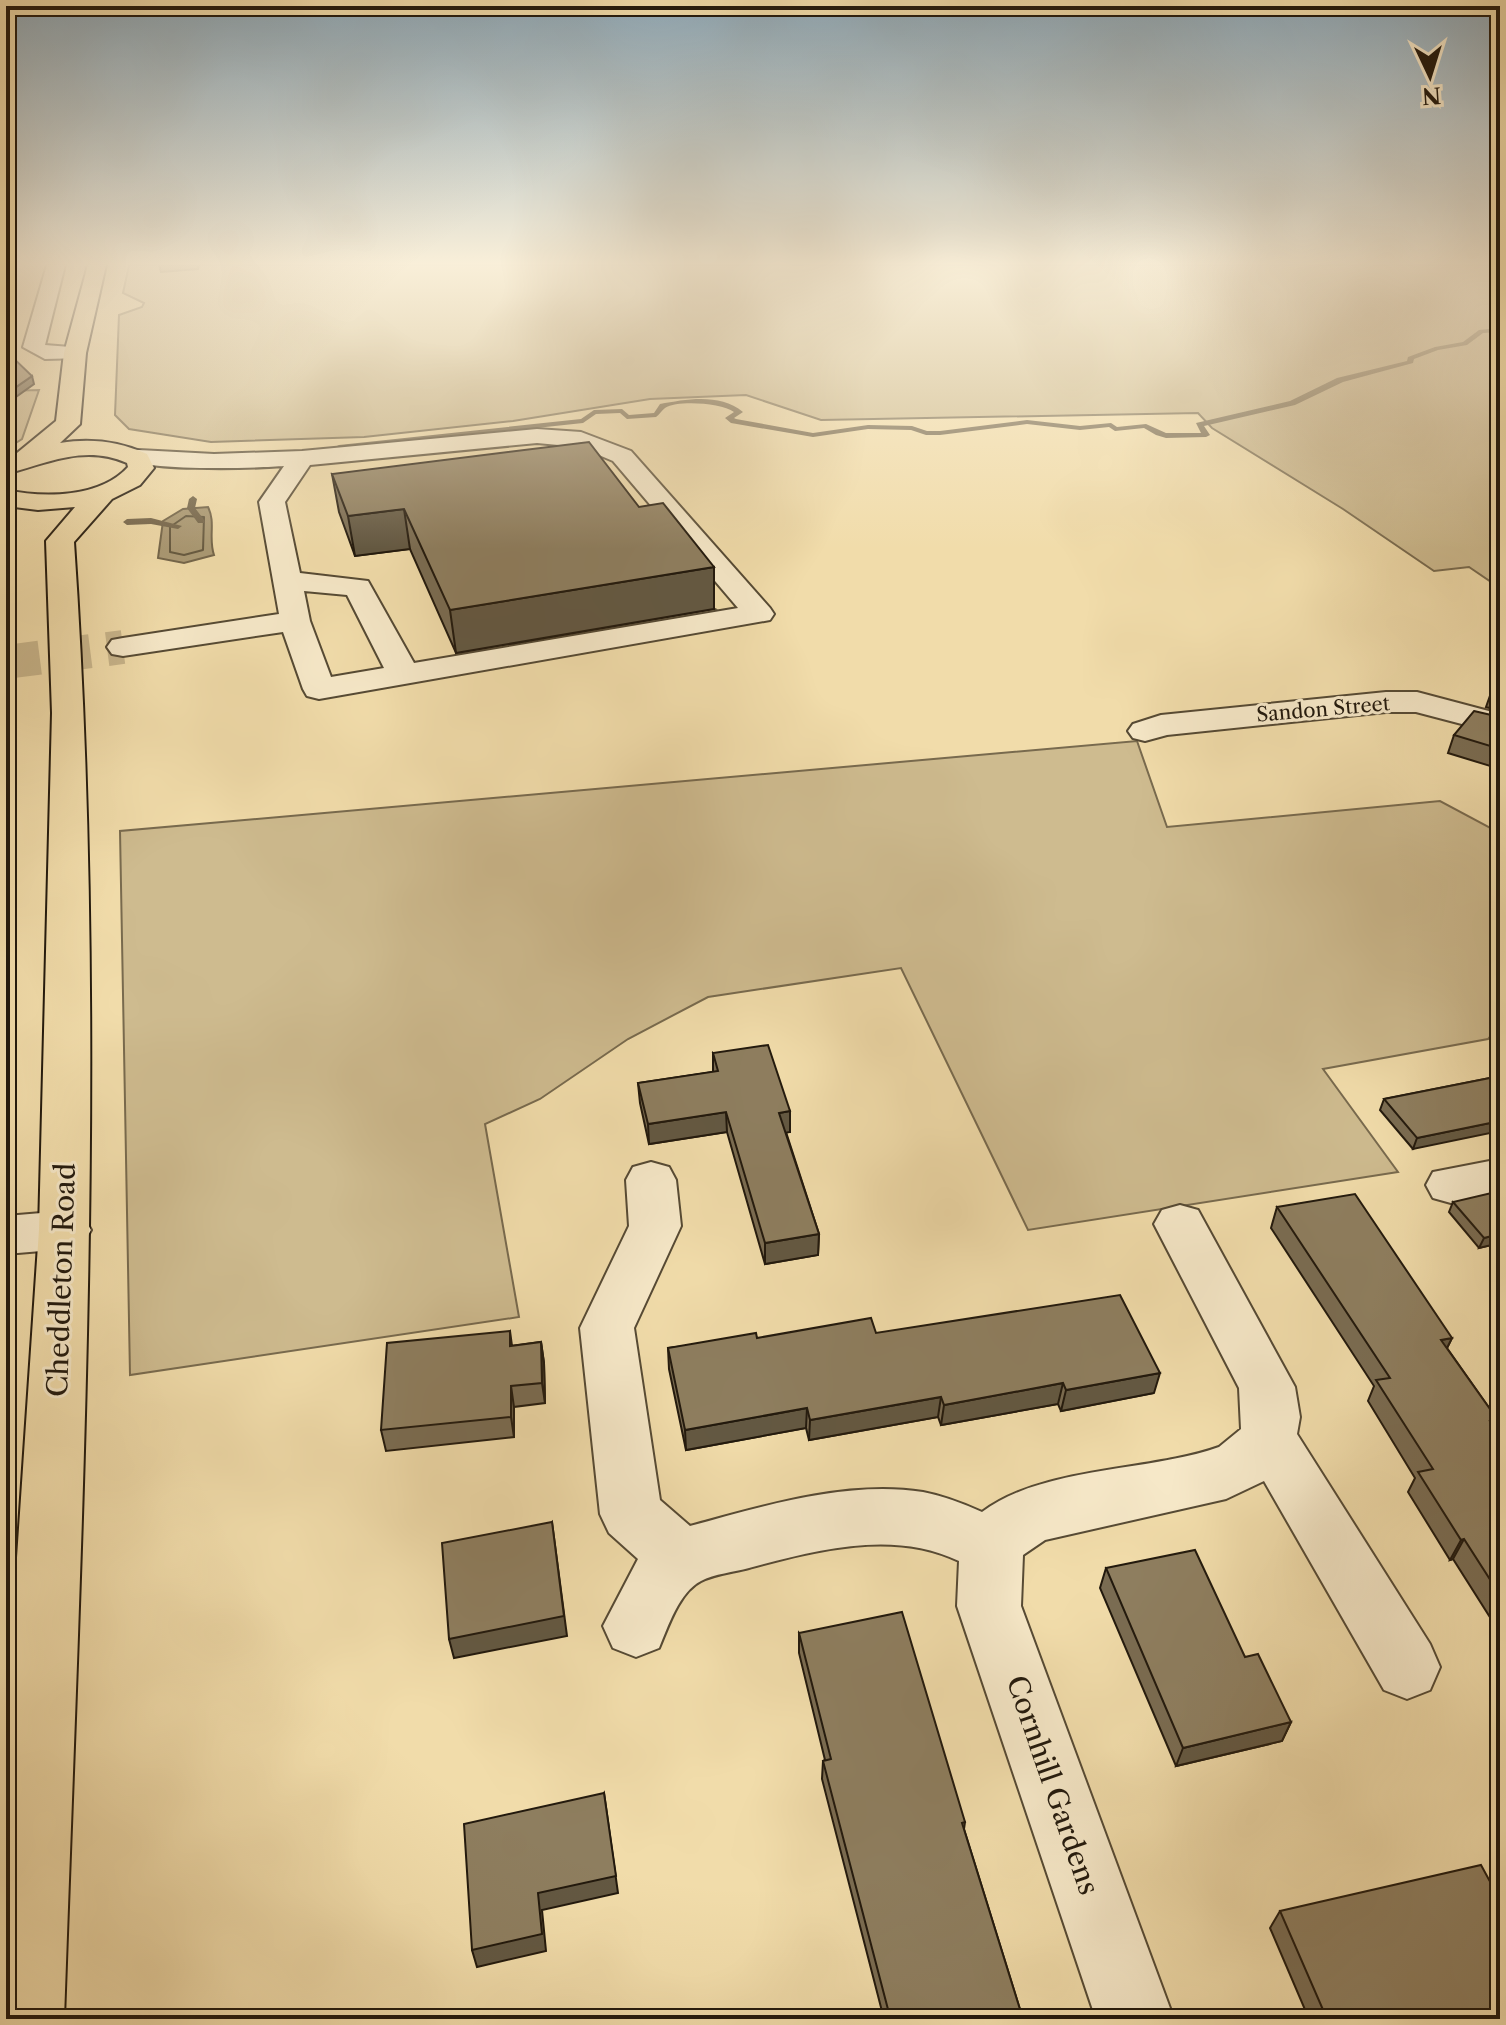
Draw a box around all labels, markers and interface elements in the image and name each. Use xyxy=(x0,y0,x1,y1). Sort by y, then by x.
north arrow xyxy=(1390,36,1470,116)
text: N xyxy=(1421,81,1442,110)
street label: Sandon Street xyxy=(1255,691,1391,727)
street label: Cheddleton Road xyxy=(40,1162,82,1398)
street label: Cornhill Gardens xyxy=(1000,1671,1106,1899)

